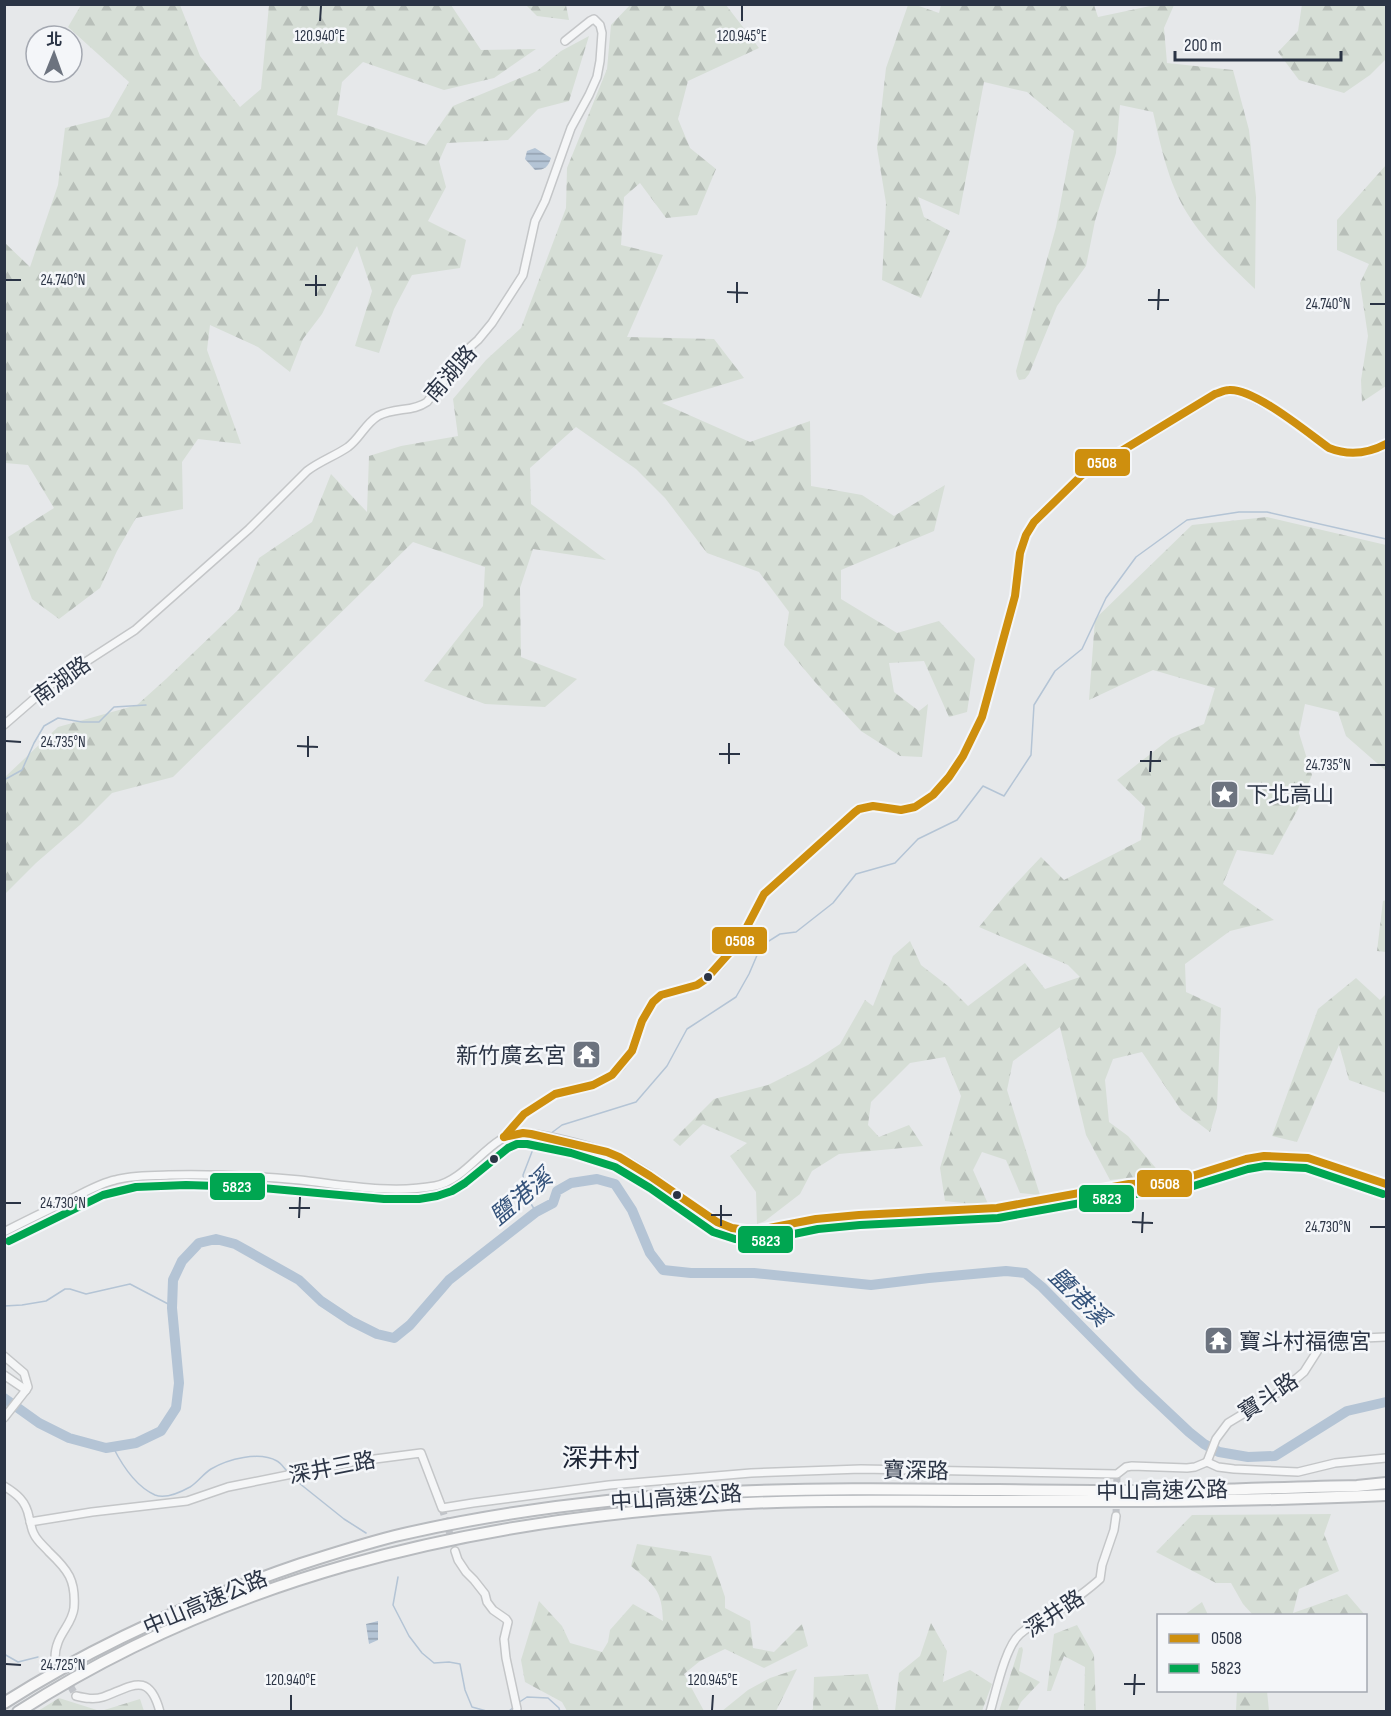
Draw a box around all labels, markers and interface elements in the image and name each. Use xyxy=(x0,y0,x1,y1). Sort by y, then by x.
north arrow xyxy=(24,24,84,84)
scale bar xyxy=(1175,24,1342,62)
text: 120.940°E xyxy=(295,27,345,46)
text: 120.945°E xyxy=(717,27,767,46)
text: 北 xyxy=(46,31,62,50)
text: 200 m xyxy=(1184,35,1222,56)
text: 24.740°N xyxy=(40,271,86,290)
text: 24.740°N xyxy=(1305,295,1351,314)
street label: 南湖路 xyxy=(419,340,483,408)
line badge: 0508 xyxy=(1074,448,1131,477)
text: 0508 xyxy=(1087,454,1117,473)
street label: 南湖路 xyxy=(27,651,97,712)
text: 24.735°N xyxy=(40,733,86,752)
text: 24.735°N xyxy=(1305,756,1351,775)
place icon: 下北高山 xyxy=(1209,778,1241,810)
place label: 下北高山 xyxy=(1246,782,1334,809)
line badge: 0508 xyxy=(711,926,768,955)
text: 0508 xyxy=(725,932,755,951)
unlabelled marker xyxy=(702,971,714,983)
temple icon: 新竹廣玄宮 xyxy=(571,1039,603,1071)
place label: 新竹廣玄宮 xyxy=(456,1043,566,1070)
unlabelled marker xyxy=(488,1153,500,1165)
water label: 鹽港溪 xyxy=(484,1161,561,1232)
line badge: 0508 xyxy=(1136,1169,1193,1198)
line badge: 5823 xyxy=(209,1172,266,1201)
text: 0508 xyxy=(1150,1175,1180,1194)
text: 5823 xyxy=(223,1178,251,1197)
line badge: 5823 xyxy=(1078,1184,1135,1213)
unlabelled marker xyxy=(671,1189,683,1201)
text: 5823 xyxy=(1093,1190,1121,1209)
text: 24.730°N xyxy=(40,1194,86,1213)
text: 24.730°N xyxy=(1305,1218,1351,1237)
line badge: 5823 xyxy=(737,1225,794,1254)
text: 5823 xyxy=(752,1232,780,1251)
water label: 鹽港溪 xyxy=(1043,1262,1117,1335)
temple icon: 寶斗村福德宮 xyxy=(1202,1325,1234,1357)
place label: 寶斗村福德宮 xyxy=(1239,1329,1371,1356)
street label: 寶斗路 xyxy=(1234,1368,1304,1427)
district label: 深井村 xyxy=(562,1444,640,1475)
street label: 深井三路 xyxy=(287,1447,378,1490)
street label: 寶深路 xyxy=(883,1457,949,1486)
street label: 中山高速公路 xyxy=(1096,1477,1228,1506)
street label: 中山高速公路 xyxy=(609,1480,743,1517)
street label: 中山高速公路 xyxy=(140,1565,272,1642)
street label: 深井路 xyxy=(1020,1585,1090,1644)
legend xyxy=(1157,1614,1367,1692)
text: 0508 xyxy=(1211,1628,1242,1649)
text: 24.725°N xyxy=(40,1656,86,1675)
text: 5823 xyxy=(1211,1658,1241,1679)
text: 120.940°E xyxy=(266,1671,316,1690)
text: 120.945°E xyxy=(688,1671,738,1690)

